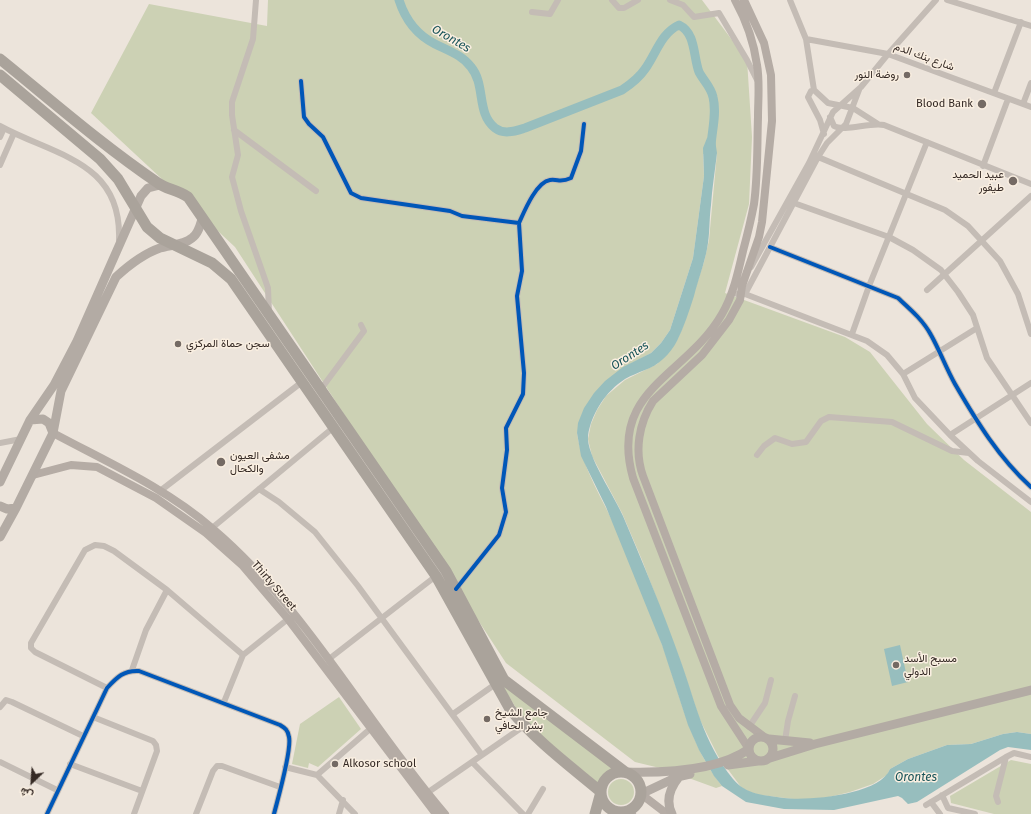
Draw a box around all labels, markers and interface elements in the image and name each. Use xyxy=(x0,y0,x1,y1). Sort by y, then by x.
water label: Orontes xyxy=(429,22,473,56)
street label: شارع بنك الدم xyxy=(892,40,956,74)
place label: روضة النور xyxy=(855,68,899,82)
marker: روضة النور xyxy=(902,70,912,80)
place label: Blood Bank xyxy=(916,97,973,111)
marker: Blood Bank xyxy=(976,98,988,110)
place label: عبيد الحميد طيفور xyxy=(952,168,1004,194)
marker: عبيد الحميد طيفور xyxy=(1007,175,1019,187)
place label: سجن حماة المركزي xyxy=(186,337,270,351)
water label: Orontes xyxy=(608,338,652,374)
marker: سجن حماة المركزي xyxy=(173,339,183,349)
place label: مشفى العيون والكحال xyxy=(230,449,290,475)
marker: مشفى العيون والكحال xyxy=(215,456,227,468)
street label: Thirty Street xyxy=(249,558,299,614)
place label: مسبح الأسد الدولي xyxy=(904,652,957,678)
marker: مسبح الأسد الدولي xyxy=(891,660,901,670)
place label: جامع الشيخ بشر الحافي xyxy=(495,706,548,732)
marker: جامع الشيخ بشر الحافي xyxy=(482,714,492,724)
place label: Alkosor school xyxy=(343,757,416,771)
marker: Alkosor school xyxy=(330,759,340,769)
north arrow xyxy=(12,762,52,802)
water label: Orontes xyxy=(895,771,937,785)
text: ش xyxy=(18,785,35,802)

